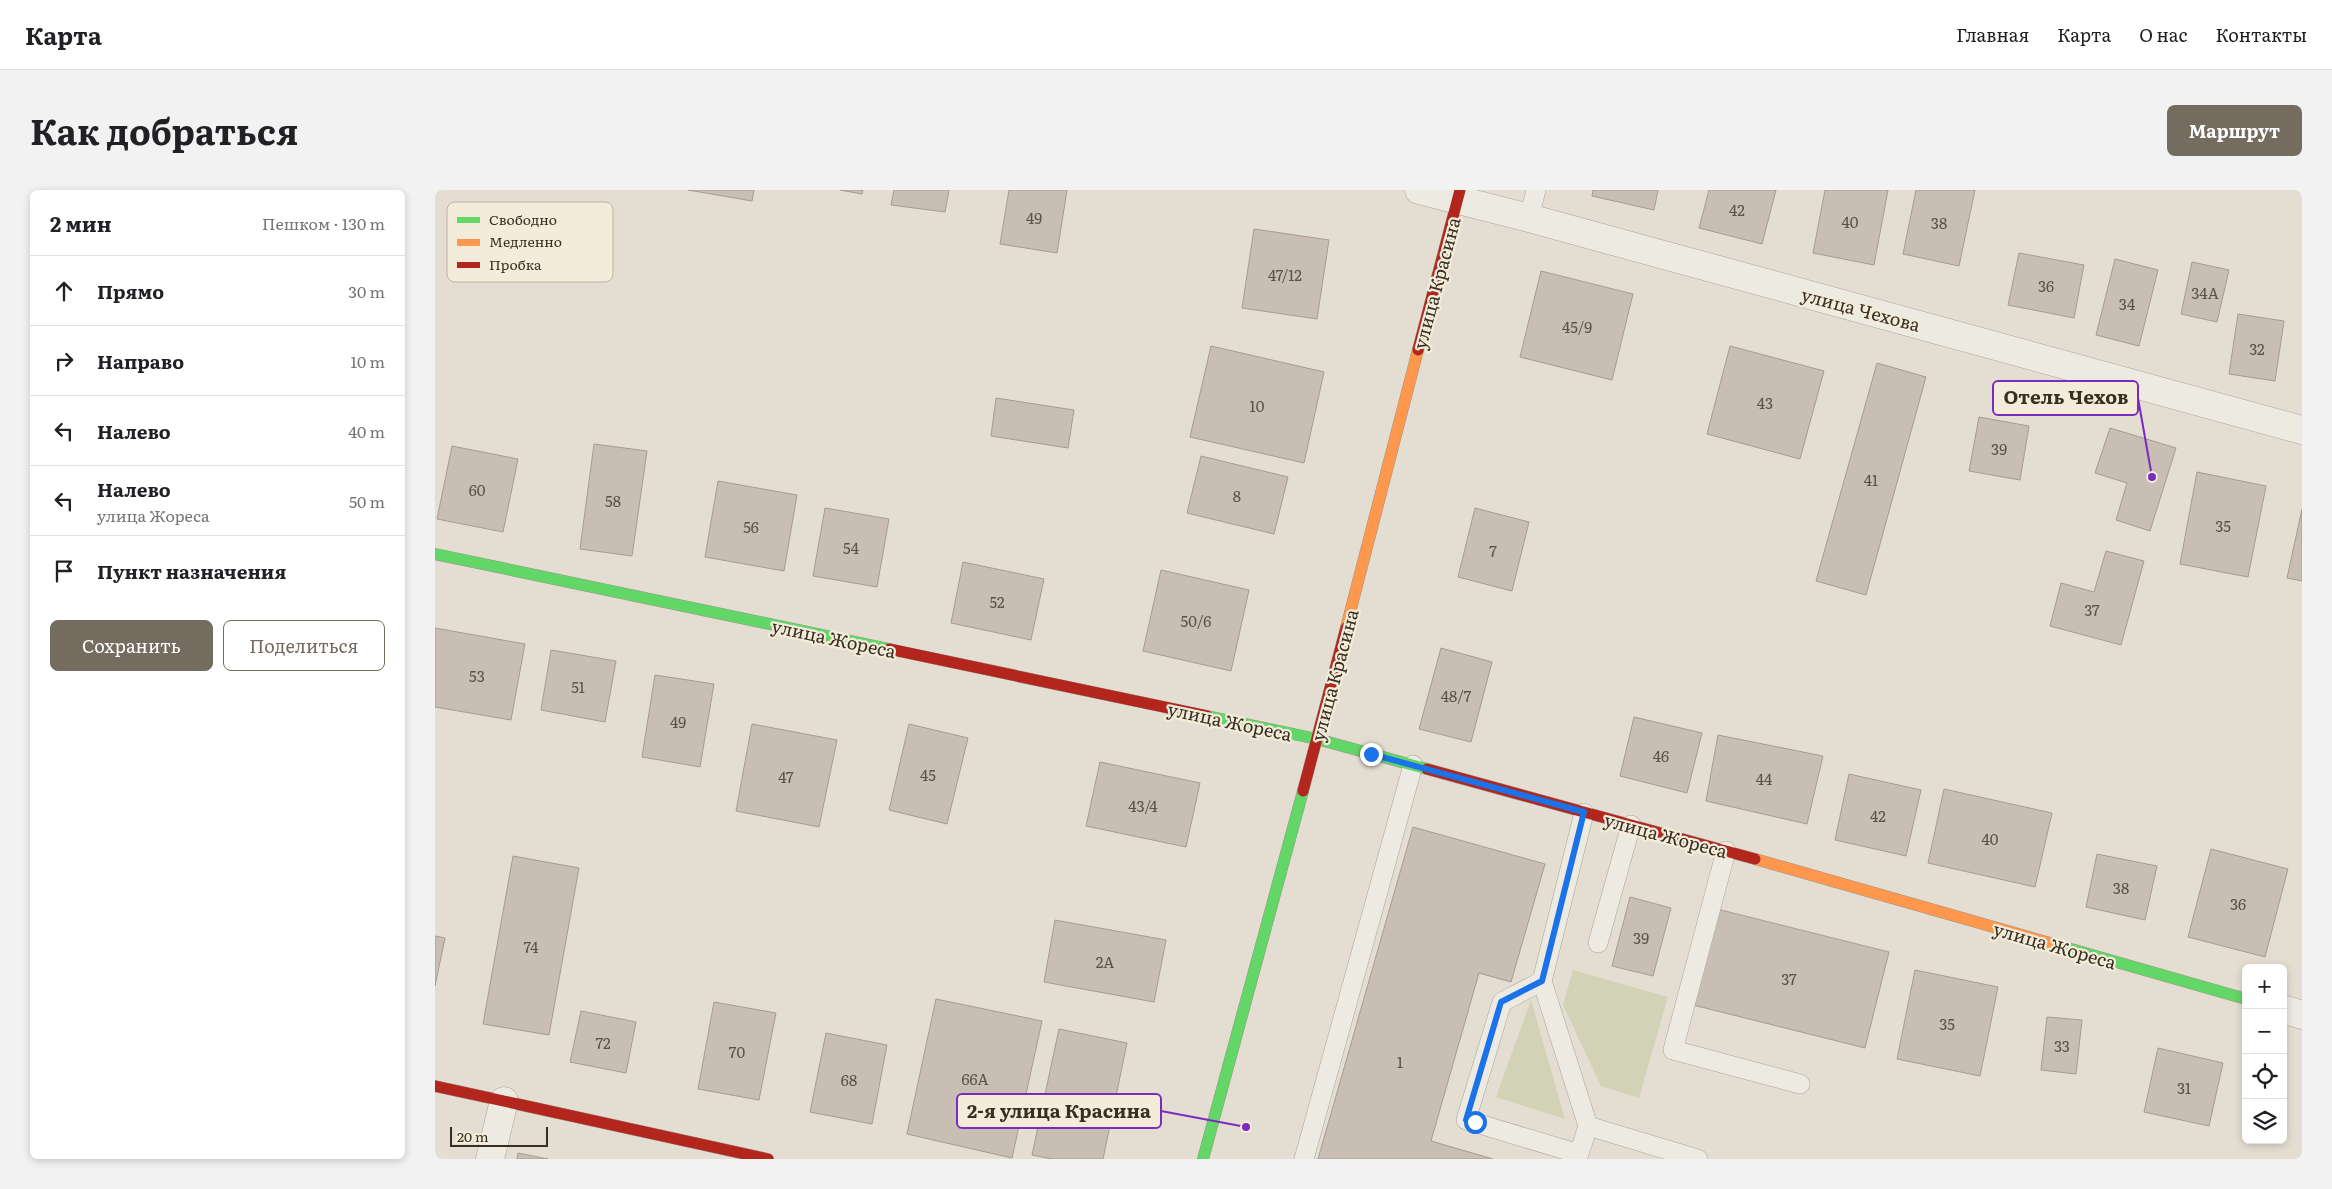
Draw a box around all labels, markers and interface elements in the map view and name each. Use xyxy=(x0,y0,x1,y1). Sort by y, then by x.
text: Карта xyxy=(25,17,102,52)
text: Главная xyxy=(1956,21,2029,48)
text: Карта xyxy=(2057,21,2111,48)
text: О нас xyxy=(2139,21,2187,48)
text: Контакты xyxy=(2215,21,2307,48)
text: Как добраться xyxy=(30,104,298,156)
button: Маршрут xyxy=(2167,105,2302,156)
house number: 42 xyxy=(1729,198,1745,221)
legend xyxy=(447,202,613,282)
house number: 49 xyxy=(1026,206,1042,229)
text: 2 мин xyxy=(50,207,112,238)
text: Свободно xyxy=(489,209,557,229)
house number: 40 xyxy=(1842,210,1859,233)
text: Пешком · 130 m xyxy=(262,211,385,235)
house number: 38 xyxy=(1931,211,1947,234)
street label: улица Красина xyxy=(1405,214,1467,352)
text: Медленно xyxy=(489,231,562,251)
text: Пробка xyxy=(489,254,542,274)
house number: 47/12 xyxy=(1268,263,1302,286)
house number: 36 xyxy=(2038,274,2054,297)
icon: ahead xyxy=(50,277,78,305)
text: Прямо xyxy=(97,277,164,305)
text: 30 m xyxy=(348,279,385,303)
street label: улица Чехова xyxy=(1798,280,1924,338)
house number: 34А xyxy=(2191,281,2219,304)
house number: 34 xyxy=(2119,292,2135,315)
house number: 45/9 xyxy=(1562,315,1592,338)
house number: 32 xyxy=(2249,337,2265,360)
icon: right xyxy=(50,347,78,375)
text: Направо xyxy=(97,347,184,375)
text: 10 m xyxy=(351,349,385,373)
callout: Отель Чехов xyxy=(1993,381,2138,415)
text: Отель Чехов xyxy=(2004,382,2128,410)
house number: 43 xyxy=(1757,391,1773,414)
house number: 10 xyxy=(1250,394,1265,417)
icon: left xyxy=(50,417,78,445)
text: Налево xyxy=(97,417,171,445)
text: 40 m xyxy=(348,419,385,443)
house number: 39 xyxy=(1991,437,2007,460)
house number: 41 xyxy=(1864,468,1878,491)
text: Налево xyxy=(97,475,171,503)
house number: 60 xyxy=(469,478,486,501)
house number: 8 xyxy=(1233,484,1241,507)
icon: left xyxy=(50,487,78,515)
text: 50 m xyxy=(349,489,385,513)
house number: 58 xyxy=(605,489,621,512)
text: улица Жореса xyxy=(97,503,210,527)
house number: 35 xyxy=(2215,514,2231,537)
house number: 56 xyxy=(743,515,759,538)
house number: 54 xyxy=(843,536,859,559)
house number: 7 xyxy=(1489,539,1497,562)
icon: arrive xyxy=(50,557,78,585)
text: Пункт назначения xyxy=(97,557,286,585)
house number: 52 xyxy=(989,590,1005,613)
house number: 37 xyxy=(2084,598,2100,621)
street label: улица Красина xyxy=(1303,606,1365,744)
house number: 50/6 xyxy=(1181,609,1211,632)
street label: улица Жореса xyxy=(769,612,899,664)
button: Сохранить xyxy=(50,620,213,671)
button: Поделиться xyxy=(223,620,385,671)
house number: 53 xyxy=(469,664,485,687)
house number: 51 xyxy=(571,675,585,698)
house number: 48/7 xyxy=(1441,684,1472,707)
street label: улица Жореса xyxy=(1165,695,1295,747)
house number: 49 xyxy=(670,710,686,733)
route end xyxy=(1360,743,1383,766)
house number: 46 xyxy=(1653,744,1669,767)
house number: 45 xyxy=(920,763,936,786)
house number: 47 xyxy=(778,765,794,788)
house number: 44 xyxy=(1756,767,1772,790)
house number: 43/4 xyxy=(1128,794,1158,817)
house number: 42 xyxy=(1870,804,1886,827)
street label: улица Жореса xyxy=(1601,806,1731,864)
house number: 40 xyxy=(1982,827,1999,850)
house number: 38 xyxy=(2113,876,2129,899)
house number: 36 xyxy=(2230,892,2246,915)
street label: улица Жореса xyxy=(1990,915,2120,976)
house number: 39 xyxy=(1633,926,1649,949)
house number: 74 xyxy=(524,935,538,958)
house number: 2А xyxy=(1096,950,1114,973)
map controls xyxy=(2242,964,2287,1144)
button: + xyxy=(2242,964,2287,1009)
house number: 37 xyxy=(1781,967,1797,990)
button: − xyxy=(2242,1009,2287,1054)
house number: 35 xyxy=(1939,1012,1955,1035)
house number: 72 xyxy=(595,1031,611,1054)
house number: 33 xyxy=(2054,1034,2070,1057)
house number: 70 xyxy=(729,1040,745,1063)
house number: 1 xyxy=(1397,1050,1403,1073)
button: locate xyxy=(2242,1054,2287,1099)
house number: 66А xyxy=(961,1067,989,1090)
house number: 68 xyxy=(841,1068,857,1091)
house number: 31 xyxy=(2177,1076,2191,1099)
callout: 2-я улица Красина xyxy=(957,1094,1161,1128)
text: 2-я улица Красина xyxy=(967,1096,1151,1124)
button: layers xyxy=(2242,1099,2287,1144)
route start xyxy=(1464,1111,1487,1134)
scale bar xyxy=(450,1124,547,1147)
text: 20 m xyxy=(457,1126,489,1146)

